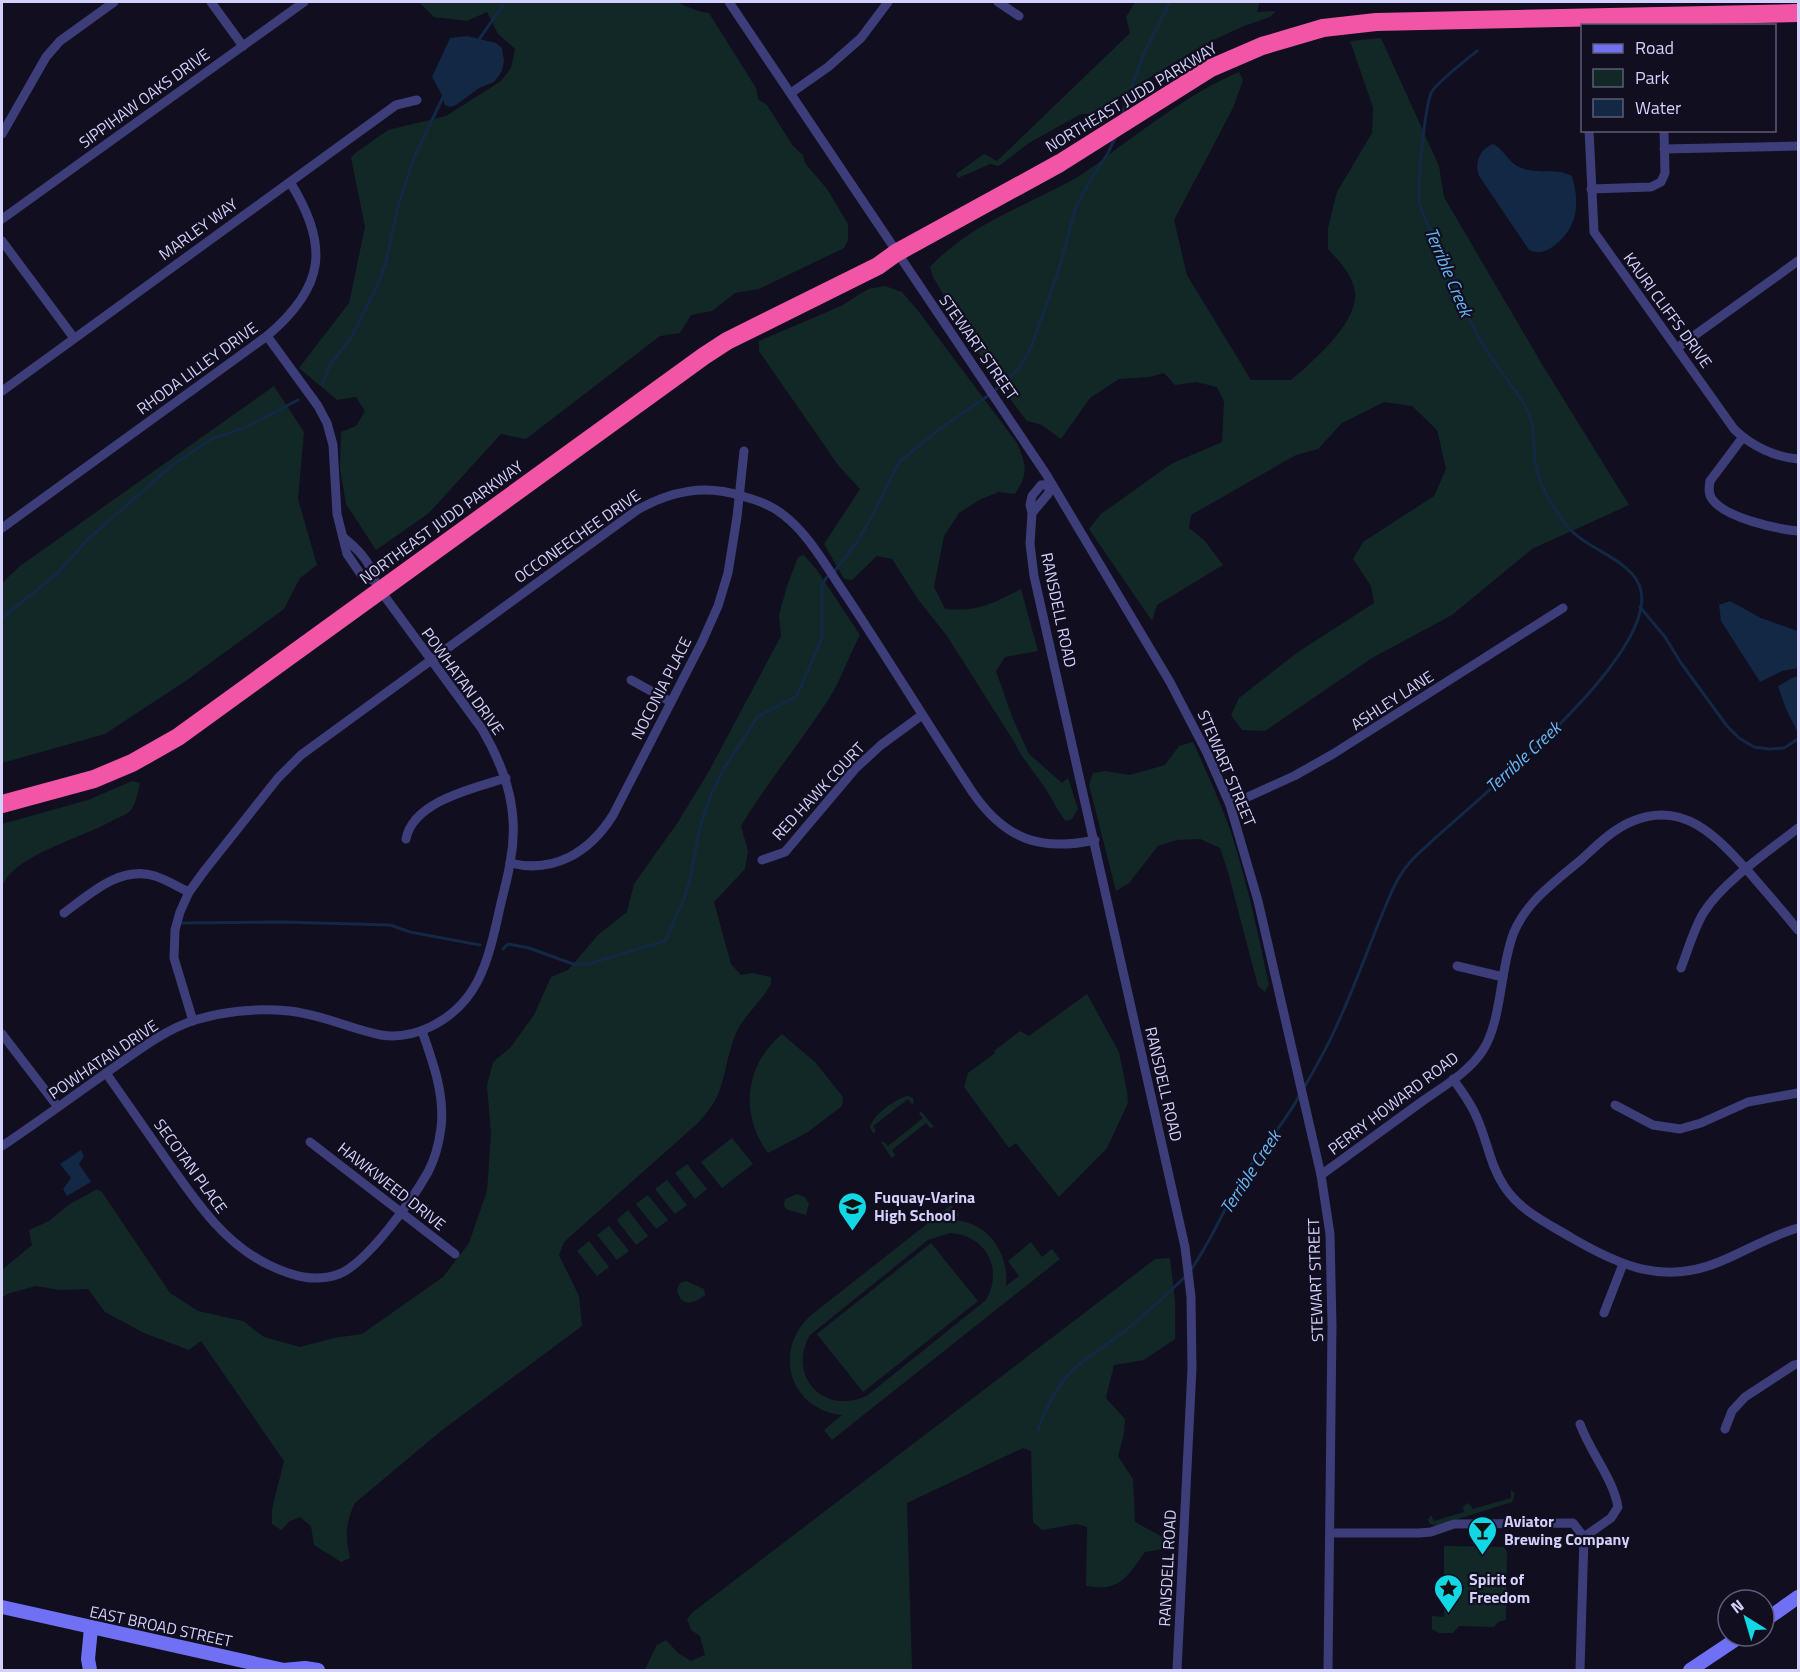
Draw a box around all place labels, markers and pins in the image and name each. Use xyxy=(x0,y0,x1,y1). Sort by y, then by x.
place label: Fuquay-Varina High School xyxy=(874,1185,975,1227)
school or university icon: Fuquay-Varina High School xyxy=(837,1190,869,1232)
place label: Aviator Brewing Company xyxy=(1504,1509,1629,1551)
bar icon: Aviator Brewing Company xyxy=(1467,1514,1499,1556)
place label: Spirit of Freedom xyxy=(1469,1567,1530,1609)
place icon: Spirit of Freedom xyxy=(1432,1572,1464,1614)

